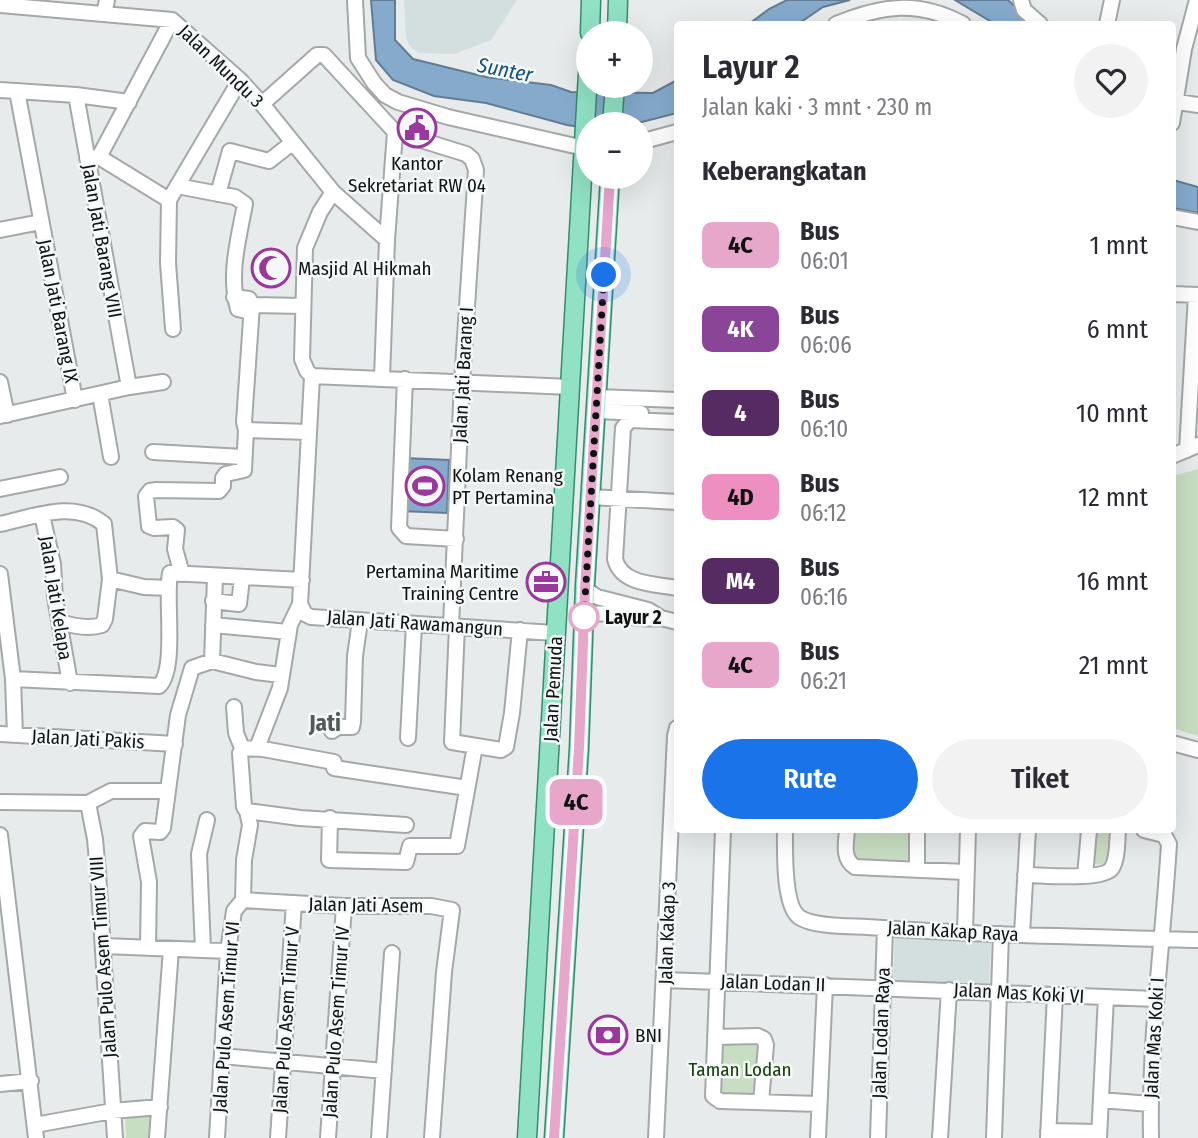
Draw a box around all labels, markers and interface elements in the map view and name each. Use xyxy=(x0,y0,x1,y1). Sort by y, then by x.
street label: Jalan Mundu 3 xyxy=(174,20,268,112)
map controls xyxy=(576,21,653,189)
button: + xyxy=(576,21,653,98)
button: heart xyxy=(1074,44,1148,118)
text: Layur 2 xyxy=(702,47,800,87)
water label: Sunter xyxy=(474,52,536,88)
text: Jalan kaki · 3 mnt · 230 m xyxy=(702,93,932,121)
public building icon: Kantor Sekretariat RW 04 xyxy=(396,107,438,149)
button: − xyxy=(576,112,653,189)
place label: Kantor Sekretariat RW 04 xyxy=(348,152,486,197)
text: Keberangkatan xyxy=(702,156,867,187)
street label: Jalan Jati Barang VIII xyxy=(77,162,127,320)
text: Bus xyxy=(800,216,839,247)
text: 1 mnt xyxy=(1090,230,1148,261)
text: 4C xyxy=(728,231,753,259)
street label: Jalan Jati Barang IX xyxy=(33,237,83,385)
mosque icon: Masjid Al Hikmah xyxy=(250,247,292,289)
text: 06:01 xyxy=(800,247,849,275)
place label: Masjid Al Hikmah xyxy=(298,257,432,280)
your location xyxy=(586,257,621,292)
text: Bus xyxy=(800,300,839,331)
street label: Jalan Jati Barang I xyxy=(448,306,478,444)
text: 6 mnt xyxy=(1087,314,1148,345)
text: 4K xyxy=(727,315,754,343)
text: 06:06 xyxy=(800,331,852,359)
text: Bus xyxy=(800,384,839,415)
text: 10 mnt xyxy=(1076,398,1148,429)
text: 4 xyxy=(734,399,747,427)
text: 06:10 xyxy=(800,415,848,443)
place label: Kolam Renang PT Pertamina xyxy=(452,464,563,509)
sports icon: Kolam Renang PT Pertamina xyxy=(404,465,446,507)
text: Bus xyxy=(800,468,839,499)
text: 12 mnt xyxy=(1078,482,1148,513)
text: 4D xyxy=(727,483,754,511)
text: 06:12 xyxy=(800,499,846,527)
street label: Jalan Jati Kelapa xyxy=(35,534,77,662)
text: Bus xyxy=(800,552,839,583)
place label: Pertamina Maritime Training Centre xyxy=(366,560,519,605)
office icon: Pertamina Maritime Training Centre xyxy=(525,561,567,603)
text: 16 mnt xyxy=(1077,566,1148,597)
text: M4 xyxy=(726,567,755,595)
text: 06:16 xyxy=(800,583,848,611)
marker: Layur 2 xyxy=(569,602,599,632)
street label: Jalan Jati Rawamangun xyxy=(326,605,504,641)
place label: Layur 2 xyxy=(605,606,662,629)
street label: Jalan Pemuda xyxy=(539,636,567,742)
text: Bus xyxy=(800,636,839,667)
text: 21 mnt xyxy=(1079,650,1148,681)
text: 4C xyxy=(728,651,753,679)
text: 06:21 xyxy=(800,667,847,695)
district label: Jati xyxy=(308,709,341,737)
street label: Jalan Jati Pakis xyxy=(31,725,145,753)
button: Rute xyxy=(702,739,918,819)
button: Tiket xyxy=(932,739,1148,819)
line badge: 4C xyxy=(544,779,608,825)
text: 4C xyxy=(564,788,588,816)
street label: Jalan Pulo Asem Timur VIII xyxy=(84,855,122,1059)
street label: Jalan Kakap 3 xyxy=(654,881,680,985)
street label: Jalan Jati Asem xyxy=(308,892,424,918)
street label: Jalan Kakap Raya xyxy=(887,916,1019,946)
street label: Jalan Pulo Asem Timur VI xyxy=(208,920,244,1114)
street label: Jalan Pulo Asem Timur V xyxy=(268,925,304,1114)
street label: Jalan Pulo Asem Timur IV xyxy=(318,925,354,1119)
street label: Jalan Lodan Raya xyxy=(867,967,895,1099)
street label: Jalan Lodan II xyxy=(720,970,826,996)
street label: Jalan Mas Koki I xyxy=(1139,977,1169,1099)
street label: Jalan Mas Koki VI xyxy=(953,978,1085,1008)
bank icon: BNI xyxy=(587,1014,629,1056)
place label: BNI xyxy=(635,1024,662,1047)
park label: Taman Lodan xyxy=(688,1058,792,1081)

